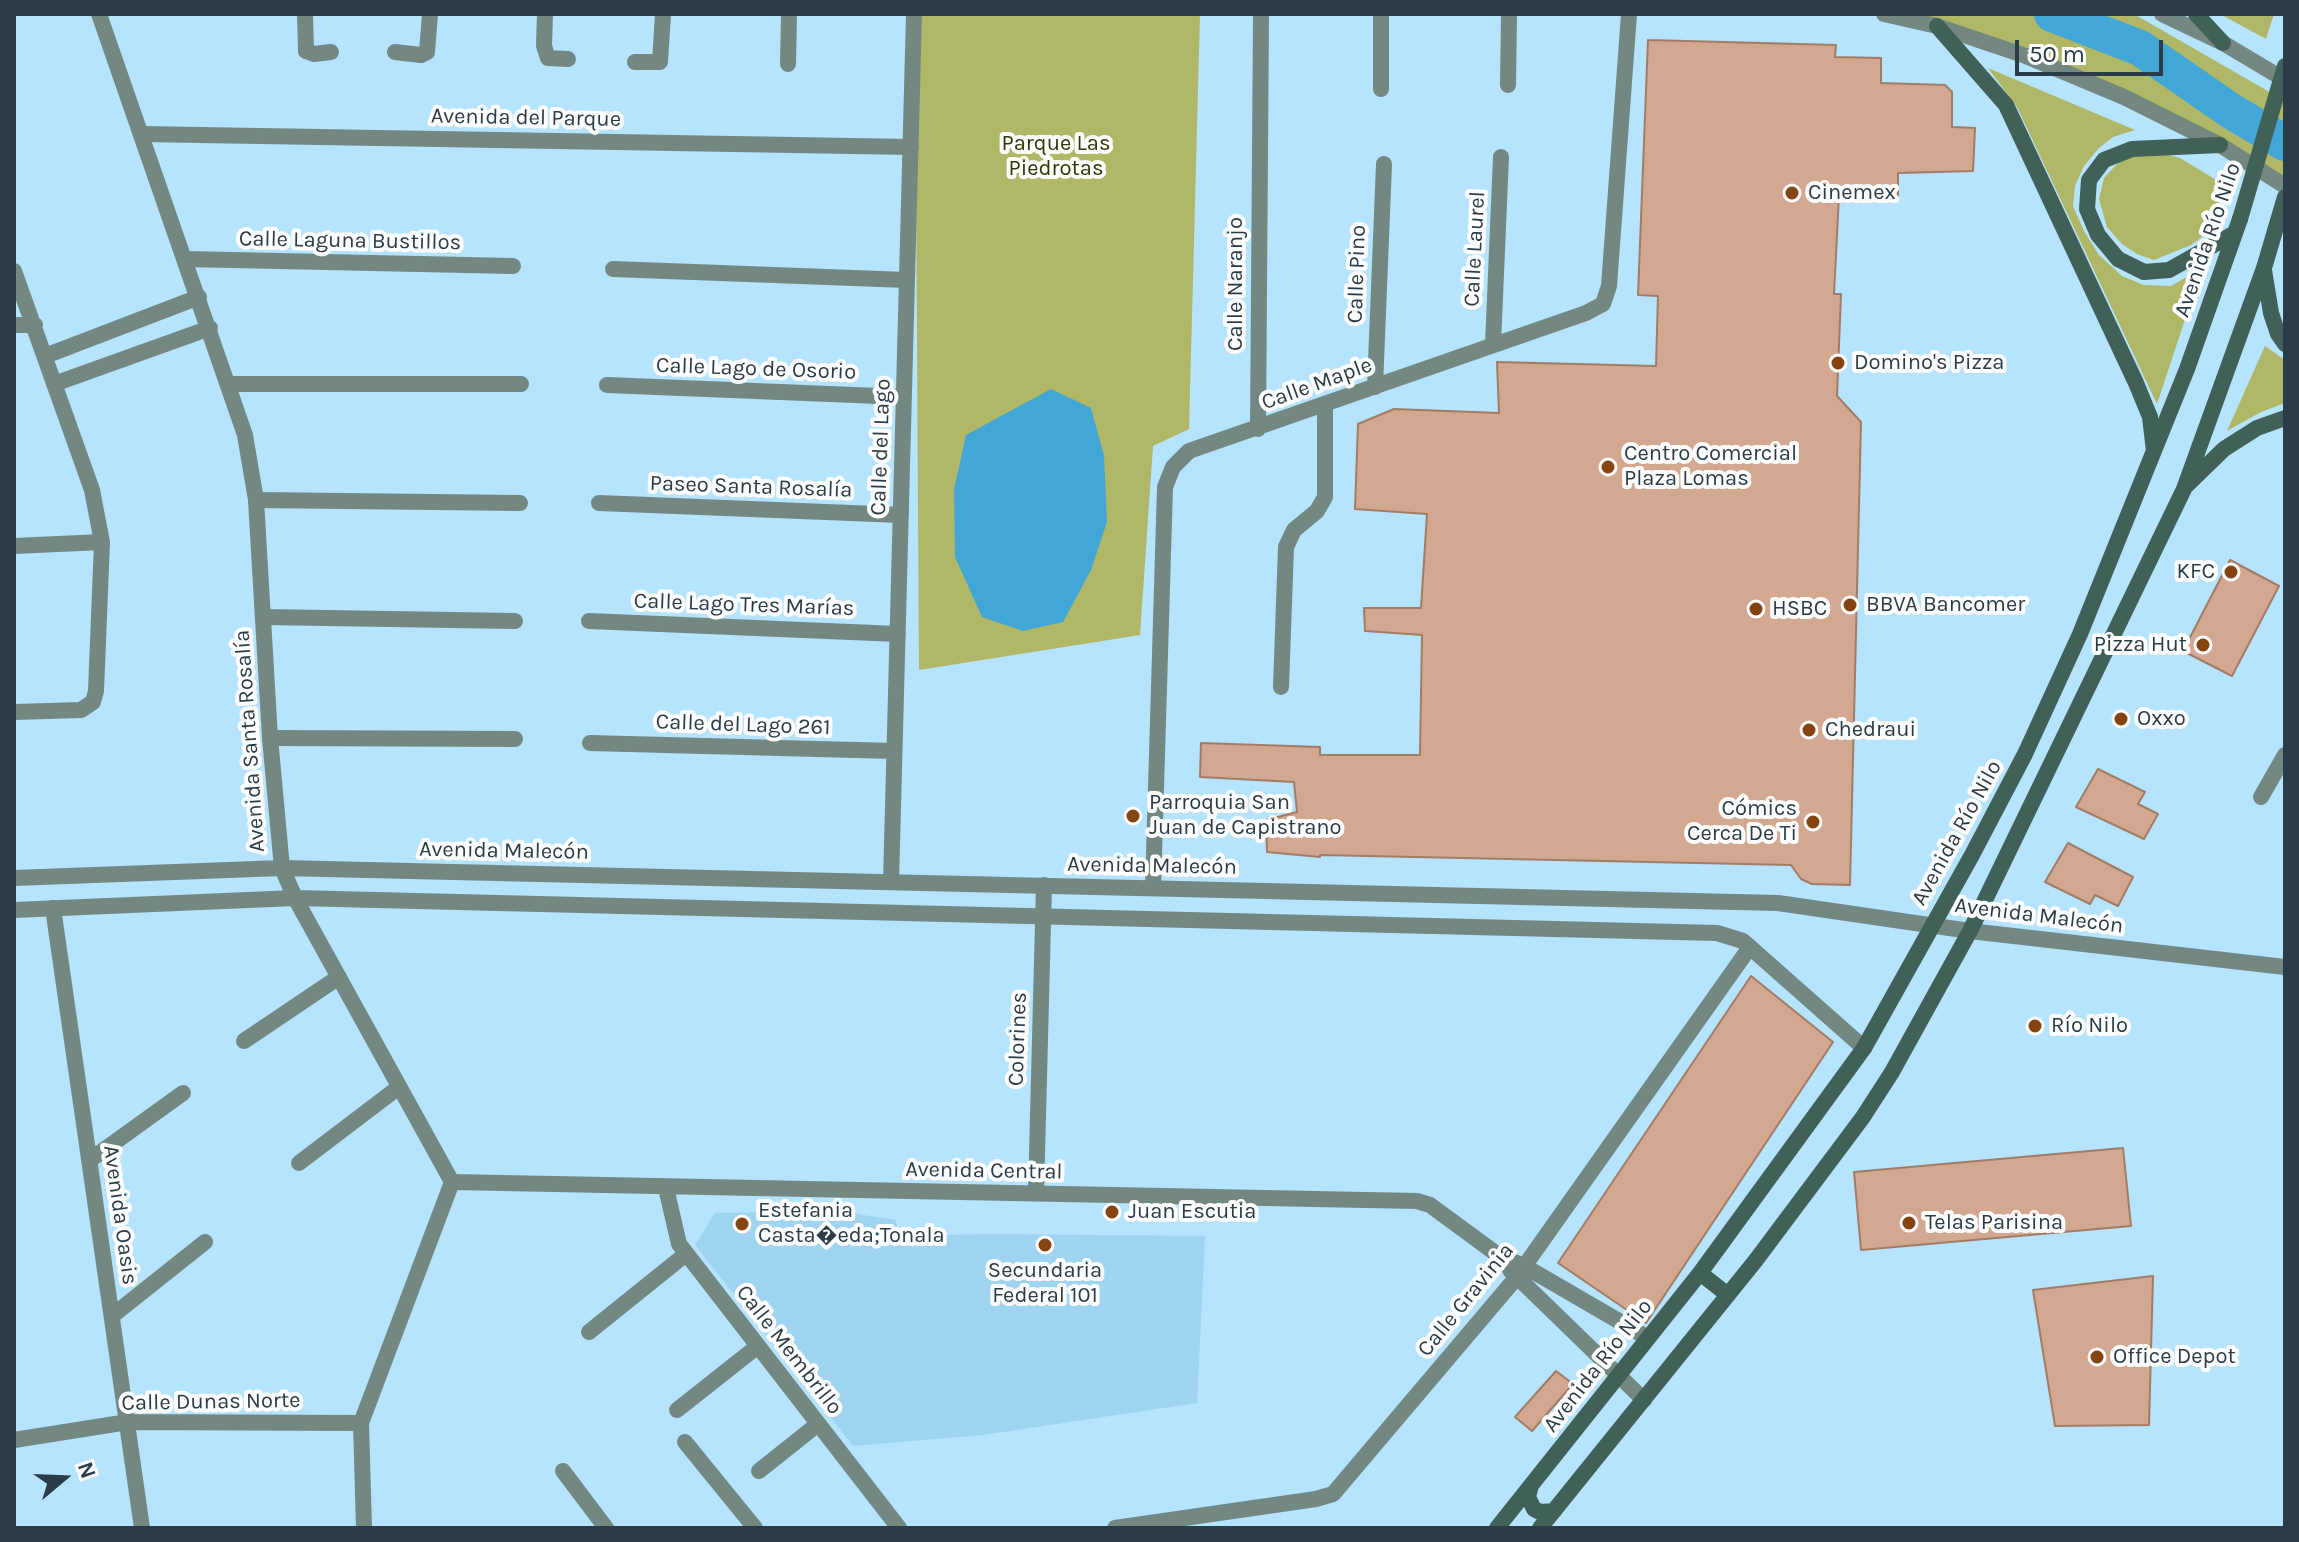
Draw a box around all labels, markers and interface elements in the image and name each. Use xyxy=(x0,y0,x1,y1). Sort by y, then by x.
scale bar xyxy=(2019,24,2167,74)
text: 50 m xyxy=(2029,40,2085,68)
street label: Avenida del Parque xyxy=(431,103,621,133)
park label: Parque Las Piedrotas xyxy=(1002,131,1110,182)
street label: Avenida Río Nilo xyxy=(2169,159,2247,321)
place label: Cinemex xyxy=(1808,180,1896,206)
marker: Cinemex xyxy=(1783,184,1801,202)
street label: Calle Laurel xyxy=(1459,191,1491,307)
street label: Calle Naranjo xyxy=(1223,217,1249,351)
street label: Calle Pino xyxy=(1342,224,1372,324)
street label: Calle Laguna Bustillos xyxy=(239,226,461,256)
place label: Domino's Pizza xyxy=(1854,350,2004,376)
street label: Calle Lago de Osorio xyxy=(655,352,857,386)
street label: Calle Maple xyxy=(1258,352,1376,416)
marker: Domino's Pizza xyxy=(1829,354,1847,372)
street label: Calle del Lago xyxy=(865,378,897,516)
place label: Centro Comercial Plaza Lomas xyxy=(1624,441,1797,492)
marker: Centro Comercial Plaza Lomas xyxy=(1599,458,1617,476)
street label: Paseo Santa Rosalía xyxy=(649,470,853,504)
place label: KFC xyxy=(2177,559,2215,585)
marker: KFC xyxy=(2222,563,2240,581)
street label: Calle Lago Tres Marías xyxy=(633,588,855,622)
place label: BBVA Bancomer xyxy=(1866,592,2025,618)
place label: HSBC xyxy=(1772,596,1827,622)
marker: BBVA Bancomer xyxy=(1841,596,1859,614)
marker: HSBC xyxy=(1747,600,1765,618)
street label: Avenida Santa Rosalía xyxy=(229,629,271,853)
place label: Pizza Hut xyxy=(2094,632,2187,658)
marker: Pizza Hut xyxy=(2194,636,2212,654)
place label: Oxxo xyxy=(2137,706,2186,732)
street label: Calle del Lago 261 xyxy=(655,709,831,741)
marker: Oxxo xyxy=(2112,710,2130,728)
place label: Chedraui xyxy=(1825,717,1916,743)
marker: Chedraui xyxy=(1800,721,1818,739)
street label: Avenida Río Nilo xyxy=(1906,756,2008,910)
place label: Parroquia San Juan de Capistrano xyxy=(1149,790,1342,842)
place label: Cómics Cerca De Ti xyxy=(1687,796,1797,848)
marker: Parroquia San Juan de Capistrano xyxy=(1124,807,1142,825)
marker: Cómics Cerca De Ti xyxy=(1804,813,1822,831)
street label: Avenida Malecón xyxy=(419,836,589,866)
street label: Avenida Malecón xyxy=(1067,851,1237,881)
street label: Avenida Malecón xyxy=(1953,893,2125,939)
street label: Colorines xyxy=(1003,991,1033,1087)
place label: Río Nilo xyxy=(2051,1013,2128,1039)
marker: Río Nilo xyxy=(2026,1017,2044,1035)
street label: Avenida Oasis xyxy=(97,1143,143,1287)
street label: Avenida Central xyxy=(905,1156,1063,1186)
place label: Estefania Casta�eda;Tonala xyxy=(758,1198,945,1250)
place label: Juan Escutia xyxy=(1128,1199,1256,1225)
marker: Juan Escutia xyxy=(1103,1203,1121,1221)
place label: Telas Parisina xyxy=(1925,1210,2063,1236)
marker: Telas Parisina xyxy=(1900,1214,1918,1232)
marker: Estefania Casta�eda;Tonala xyxy=(733,1215,751,1233)
marker: Secundaria Federal 101 xyxy=(1036,1236,1054,1254)
street label: Calle Gravinia xyxy=(1412,1238,1520,1362)
place label: Secundaria Federal 101 xyxy=(988,1258,1102,1310)
street label: Calle Membrillo xyxy=(730,1280,848,1420)
street label: Avenida Río Nilo xyxy=(1538,1294,1658,1438)
place label: Office Depot xyxy=(2113,1344,2236,1370)
marker: Office Depot xyxy=(2088,1348,2106,1366)
street label: Calle Dunas Norte xyxy=(121,1387,301,1417)
north arrow xyxy=(24,1438,104,1518)
text: N xyxy=(72,1458,102,1482)

